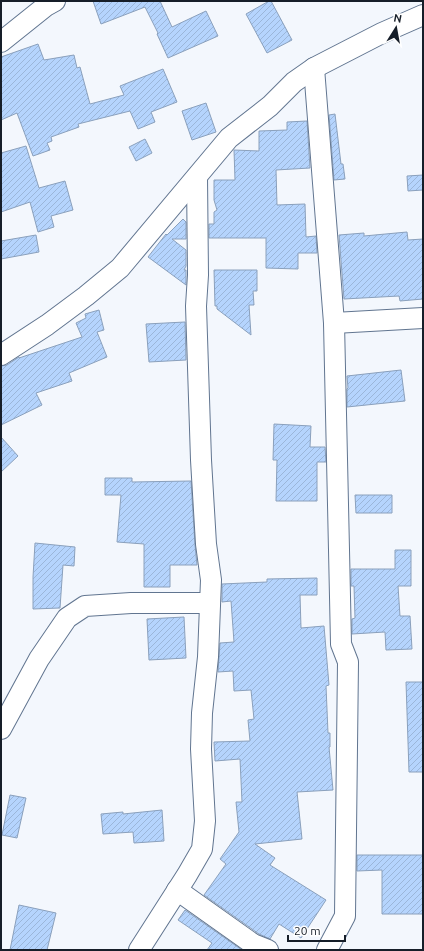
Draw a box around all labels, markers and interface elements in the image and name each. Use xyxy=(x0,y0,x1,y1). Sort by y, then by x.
north arrow xyxy=(376,8,416,48)
text: N xyxy=(393,12,403,25)
scale bar xyxy=(288,917,345,943)
text: 20 m xyxy=(294,924,321,937)

